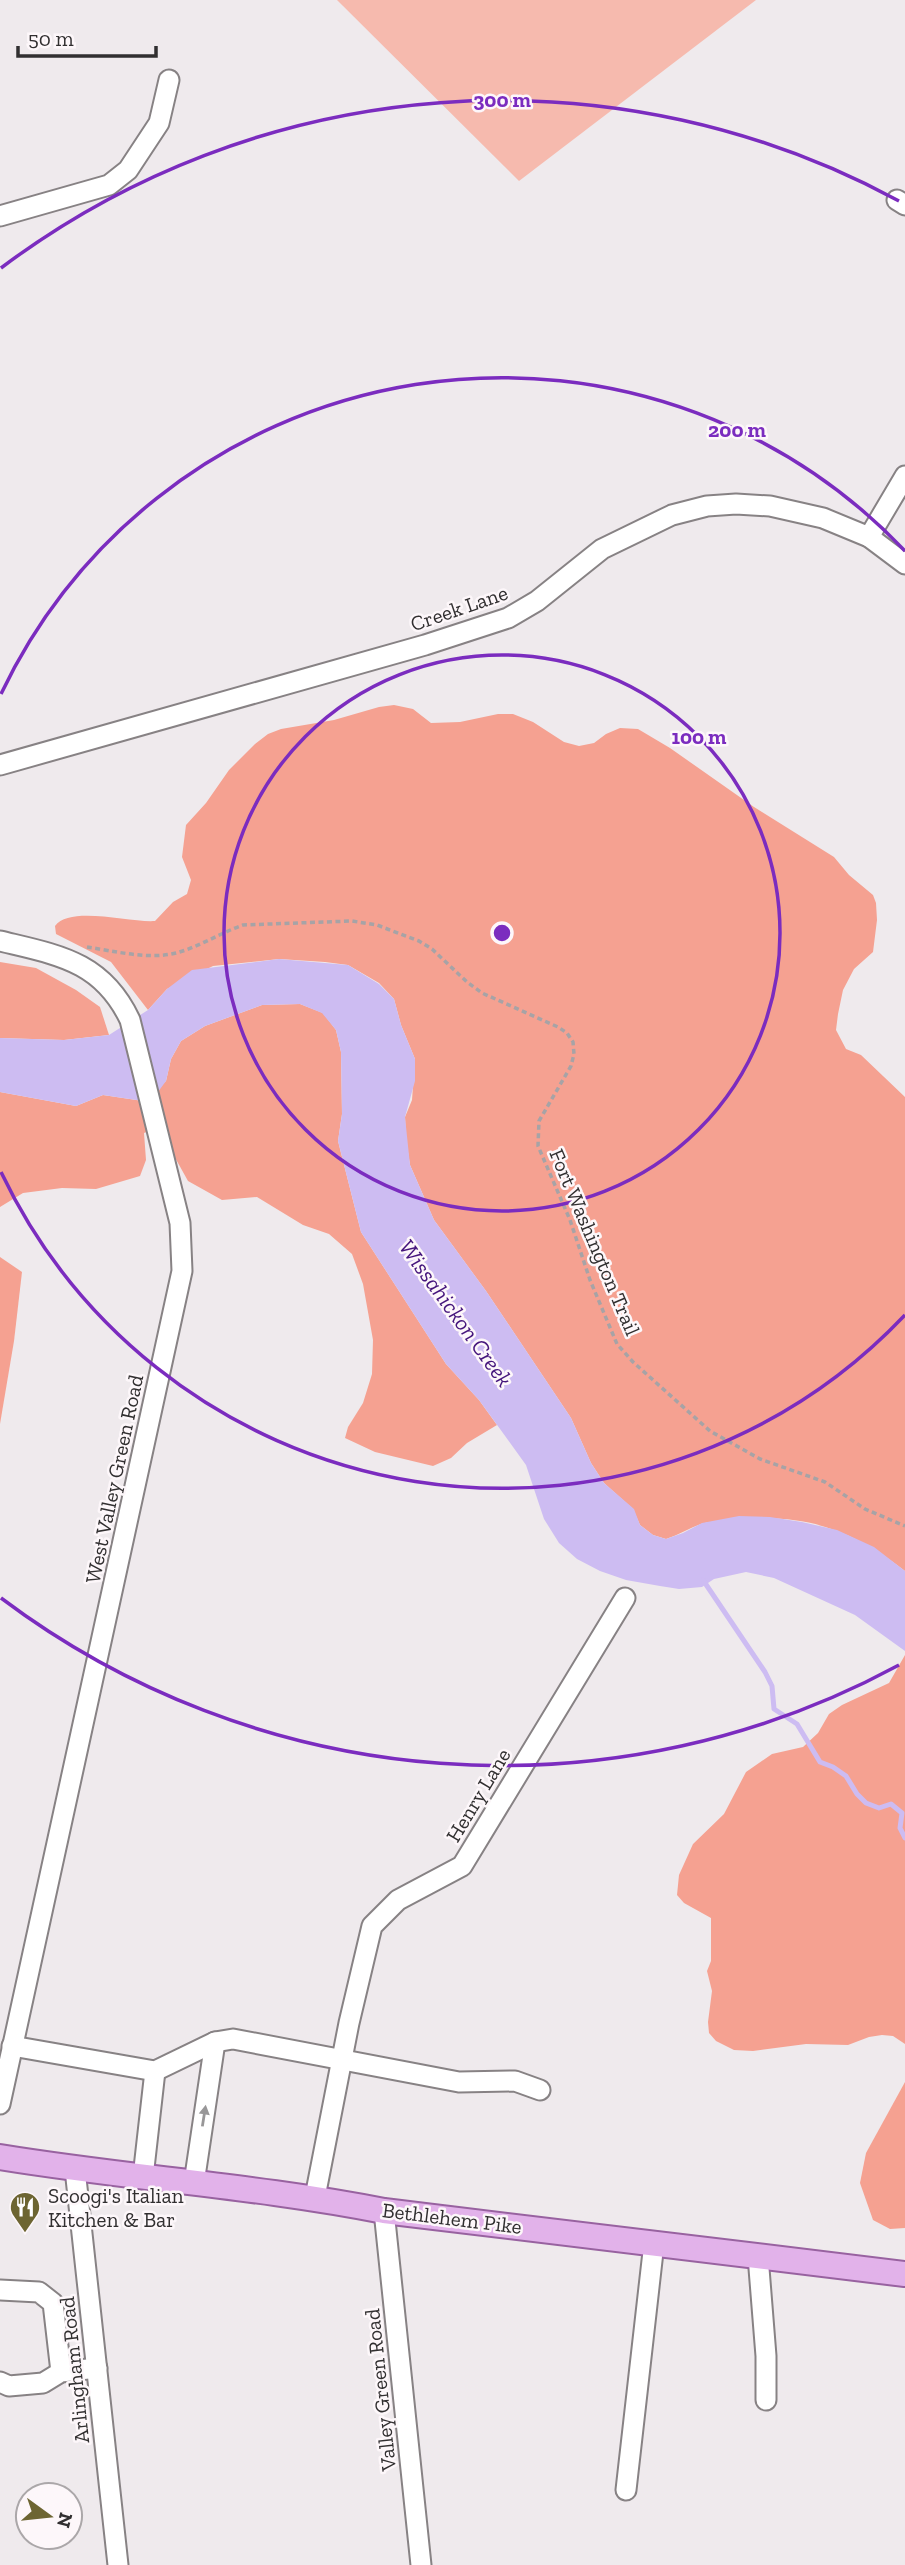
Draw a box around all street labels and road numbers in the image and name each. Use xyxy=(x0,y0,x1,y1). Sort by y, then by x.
street label: Creek Lane xyxy=(407,580,511,636)
street label: Fort Washington Trail xyxy=(544,1145,646,1339)
street label: West Valley Green Road xyxy=(80,1372,148,1586)
street label: Henry Lane xyxy=(440,1744,516,1846)
street label: Bethlehem Pike xyxy=(381,2197,523,2239)
street label: Arlingham Road xyxy=(54,2295,94,2445)
street label: Valley Green Road xyxy=(359,2307,401,2473)

